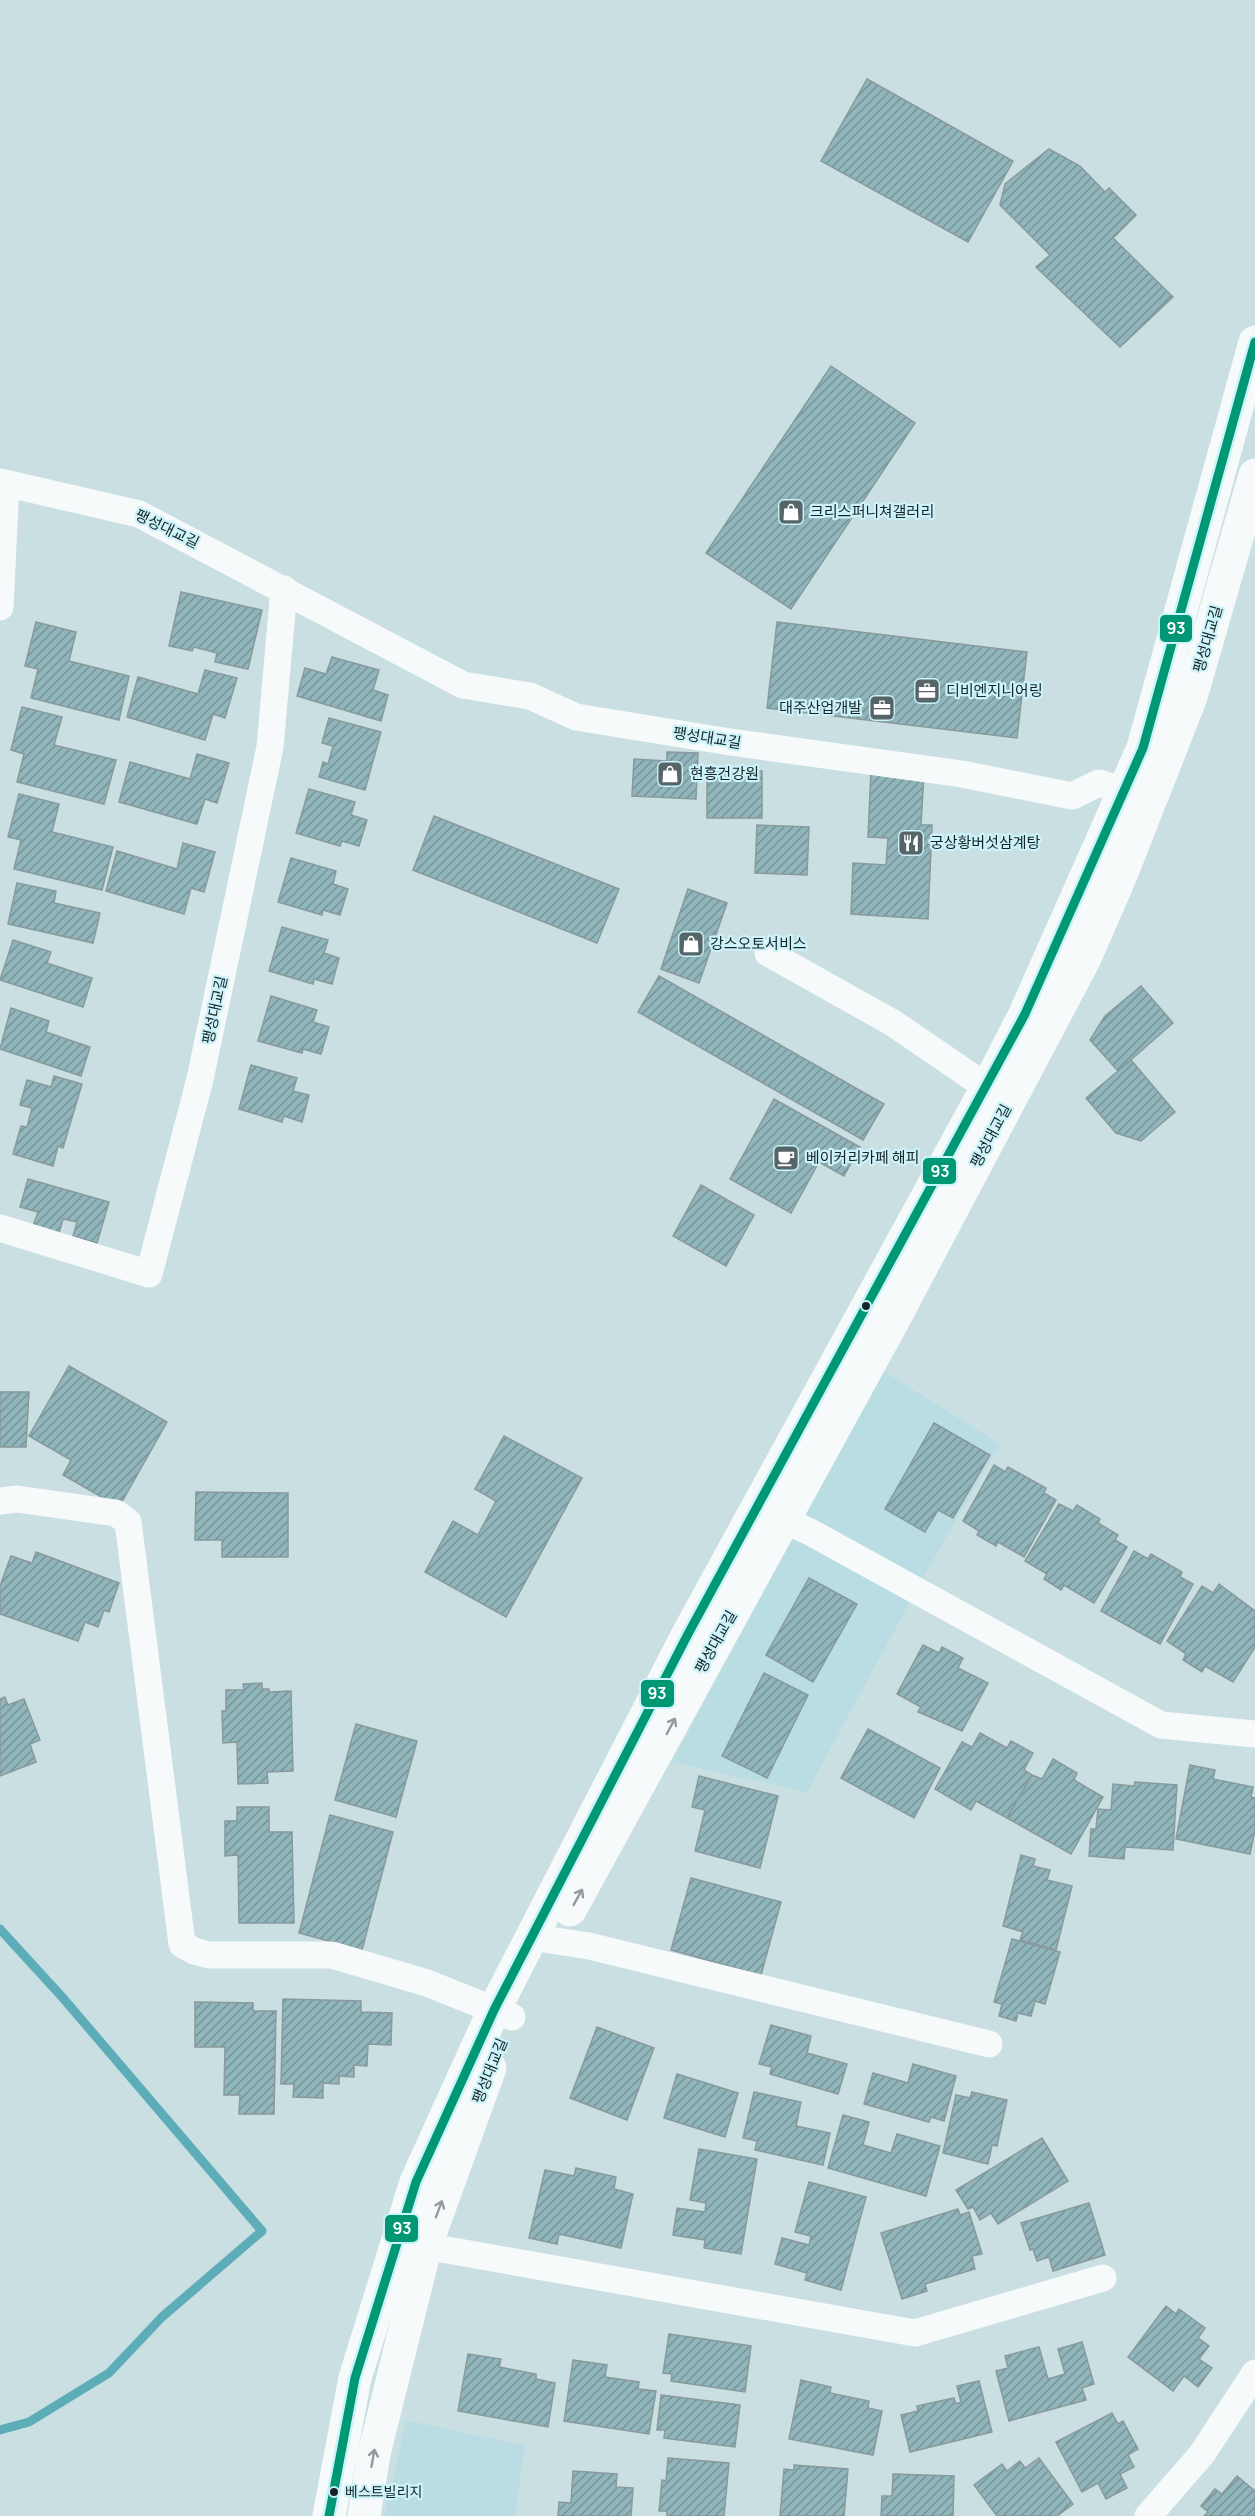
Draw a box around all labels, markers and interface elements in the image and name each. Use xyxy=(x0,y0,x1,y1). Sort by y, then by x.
shop icon: 크리스퍼니쳐갤러리 xyxy=(776,497,806,527)
place label: 크리스퍼니쳐갤러리 xyxy=(810,501,934,522)
street label: 팽성대교길 xyxy=(132,504,203,553)
street label: 팽성대교길 xyxy=(1188,603,1227,675)
line badge: 93 xyxy=(1159,614,1193,643)
text: 93 xyxy=(1166,617,1186,639)
office icon: 디비엔지니어링 xyxy=(912,676,942,706)
place label: 디비엔지니어링 xyxy=(946,680,1043,701)
office icon: 대주산업개발 xyxy=(867,693,897,723)
place label: 대주산업개발 xyxy=(779,697,862,718)
street label: 팽성대교길 xyxy=(671,722,743,753)
shop icon: 현흥건강원 xyxy=(655,759,685,789)
place label: 현흥건강원 xyxy=(690,763,759,784)
restaurant icon: 궁상황버섯삼계탕 xyxy=(896,828,926,858)
place label: 궁상황버섯삼계탕 xyxy=(930,832,1041,853)
shop icon: 강스오토서비스 xyxy=(676,929,706,959)
place label: 강스오토서비스 xyxy=(710,933,807,954)
street label: 팽성대교길 xyxy=(197,974,232,1046)
street label: 팽성대교길 xyxy=(965,1100,1016,1171)
cafe icon: 베이커리카페 해피 xyxy=(771,1143,801,1173)
place label: 베이커리카페 해피 xyxy=(806,1147,919,1168)
line badge: 93 xyxy=(922,1157,957,1185)
text: 93 xyxy=(930,1160,950,1182)
unlabelled marker xyxy=(860,1300,872,1312)
street label: 팽성대교길 xyxy=(690,1606,741,1677)
line badge: 93 xyxy=(640,1679,675,1708)
text: 93 xyxy=(647,1682,667,1704)
one-way arrow xyxy=(665,1718,677,1735)
one-way arrow xyxy=(572,1889,584,1906)
street label: 팽성대교길 xyxy=(467,2035,512,2107)
one-way arrow xyxy=(434,2200,445,2219)
line badge: 93 xyxy=(384,2214,419,2243)
text: 93 xyxy=(392,2217,412,2239)
one-way arrow xyxy=(368,2449,379,2469)
place label: 베스트빌리지 xyxy=(345,2482,422,2501)
marker: 베스트빌리지 xyxy=(328,2486,340,2498)

